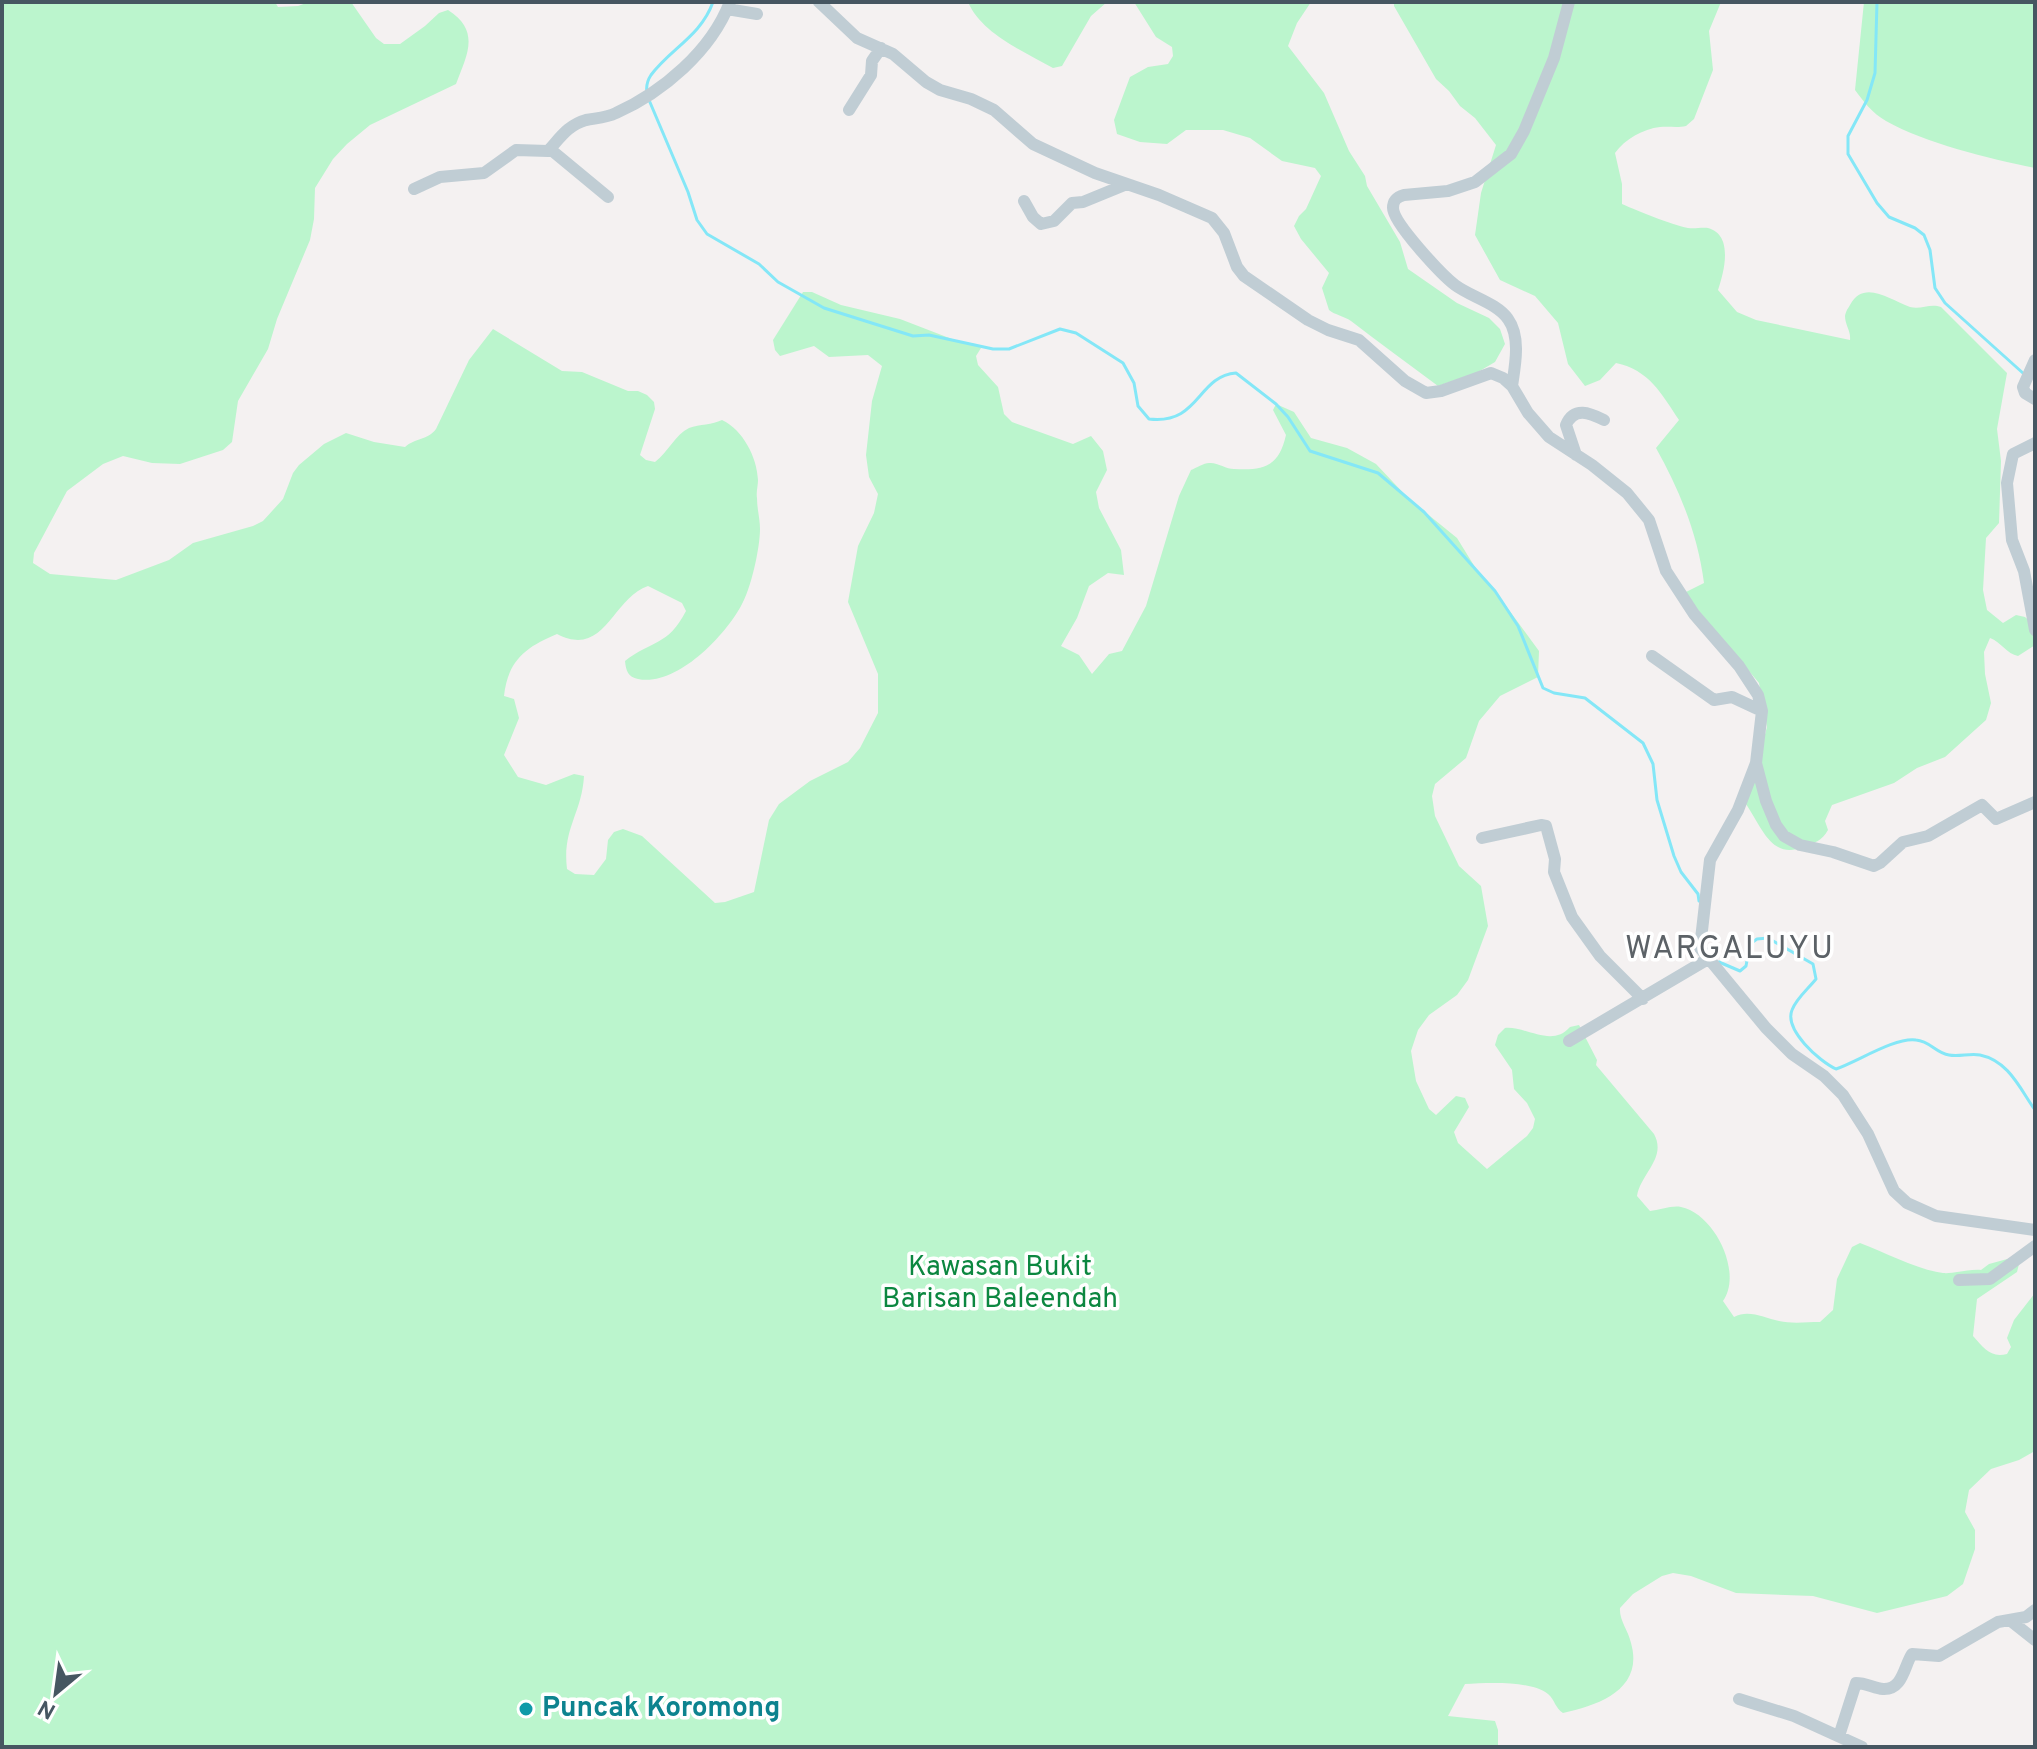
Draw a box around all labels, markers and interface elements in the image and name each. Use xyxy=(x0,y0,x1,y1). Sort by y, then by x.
district label: WARGALUYU xyxy=(1625,930,1835,970)
park label: Kawasan Bukit Barisan Baleendah xyxy=(882,1250,1118,1318)
north arrow xyxy=(16,1653,96,1733)
place label: Puncak Koromong xyxy=(542,1691,780,1727)
text: N xyxy=(34,1693,61,1724)
marker: Puncak Koromong xyxy=(517,1700,535,1718)

